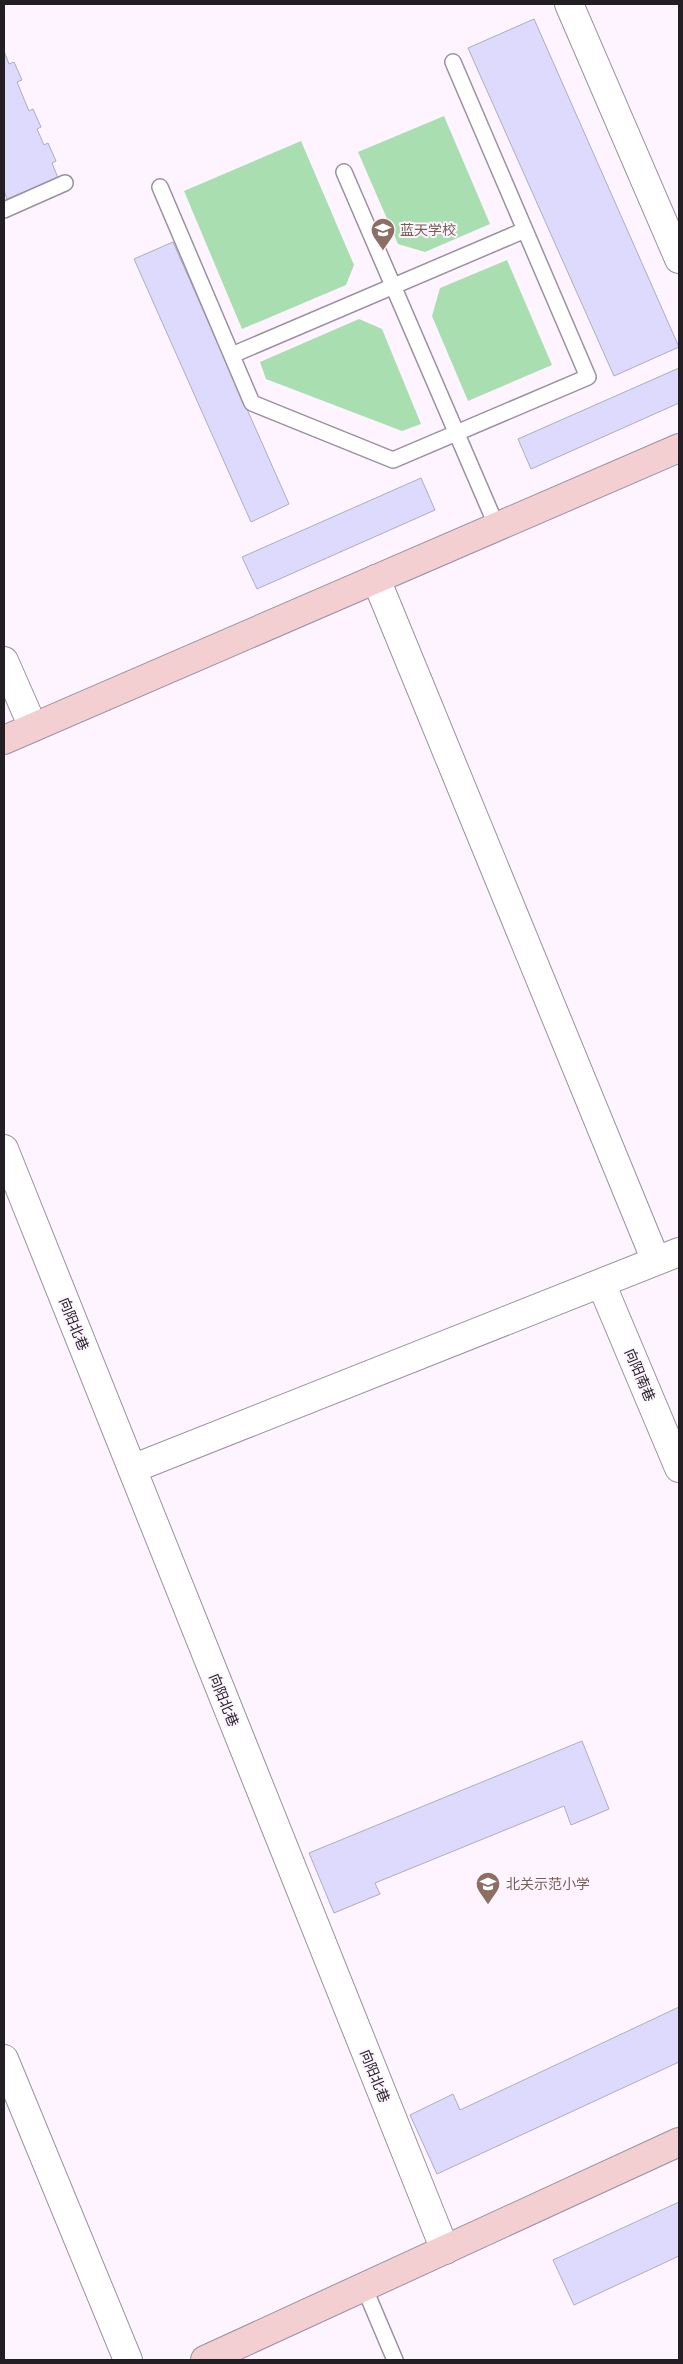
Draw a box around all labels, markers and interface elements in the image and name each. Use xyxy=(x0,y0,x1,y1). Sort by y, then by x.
school or university icon: 蓝天学校 xyxy=(370,217,396,251)
place label: 蓝天学校 xyxy=(400,222,456,239)
street label: 向阳北巷 xyxy=(55,1295,92,1353)
street label: 向阳南巷 xyxy=(621,1346,658,1404)
street label: 向阳北巷 xyxy=(205,1671,242,1729)
school or university icon: 北关示范小学 xyxy=(475,1871,501,1905)
place label: 北关示范小学 xyxy=(506,1876,590,1893)
street label: 向阳北巷 xyxy=(356,2047,393,2105)

